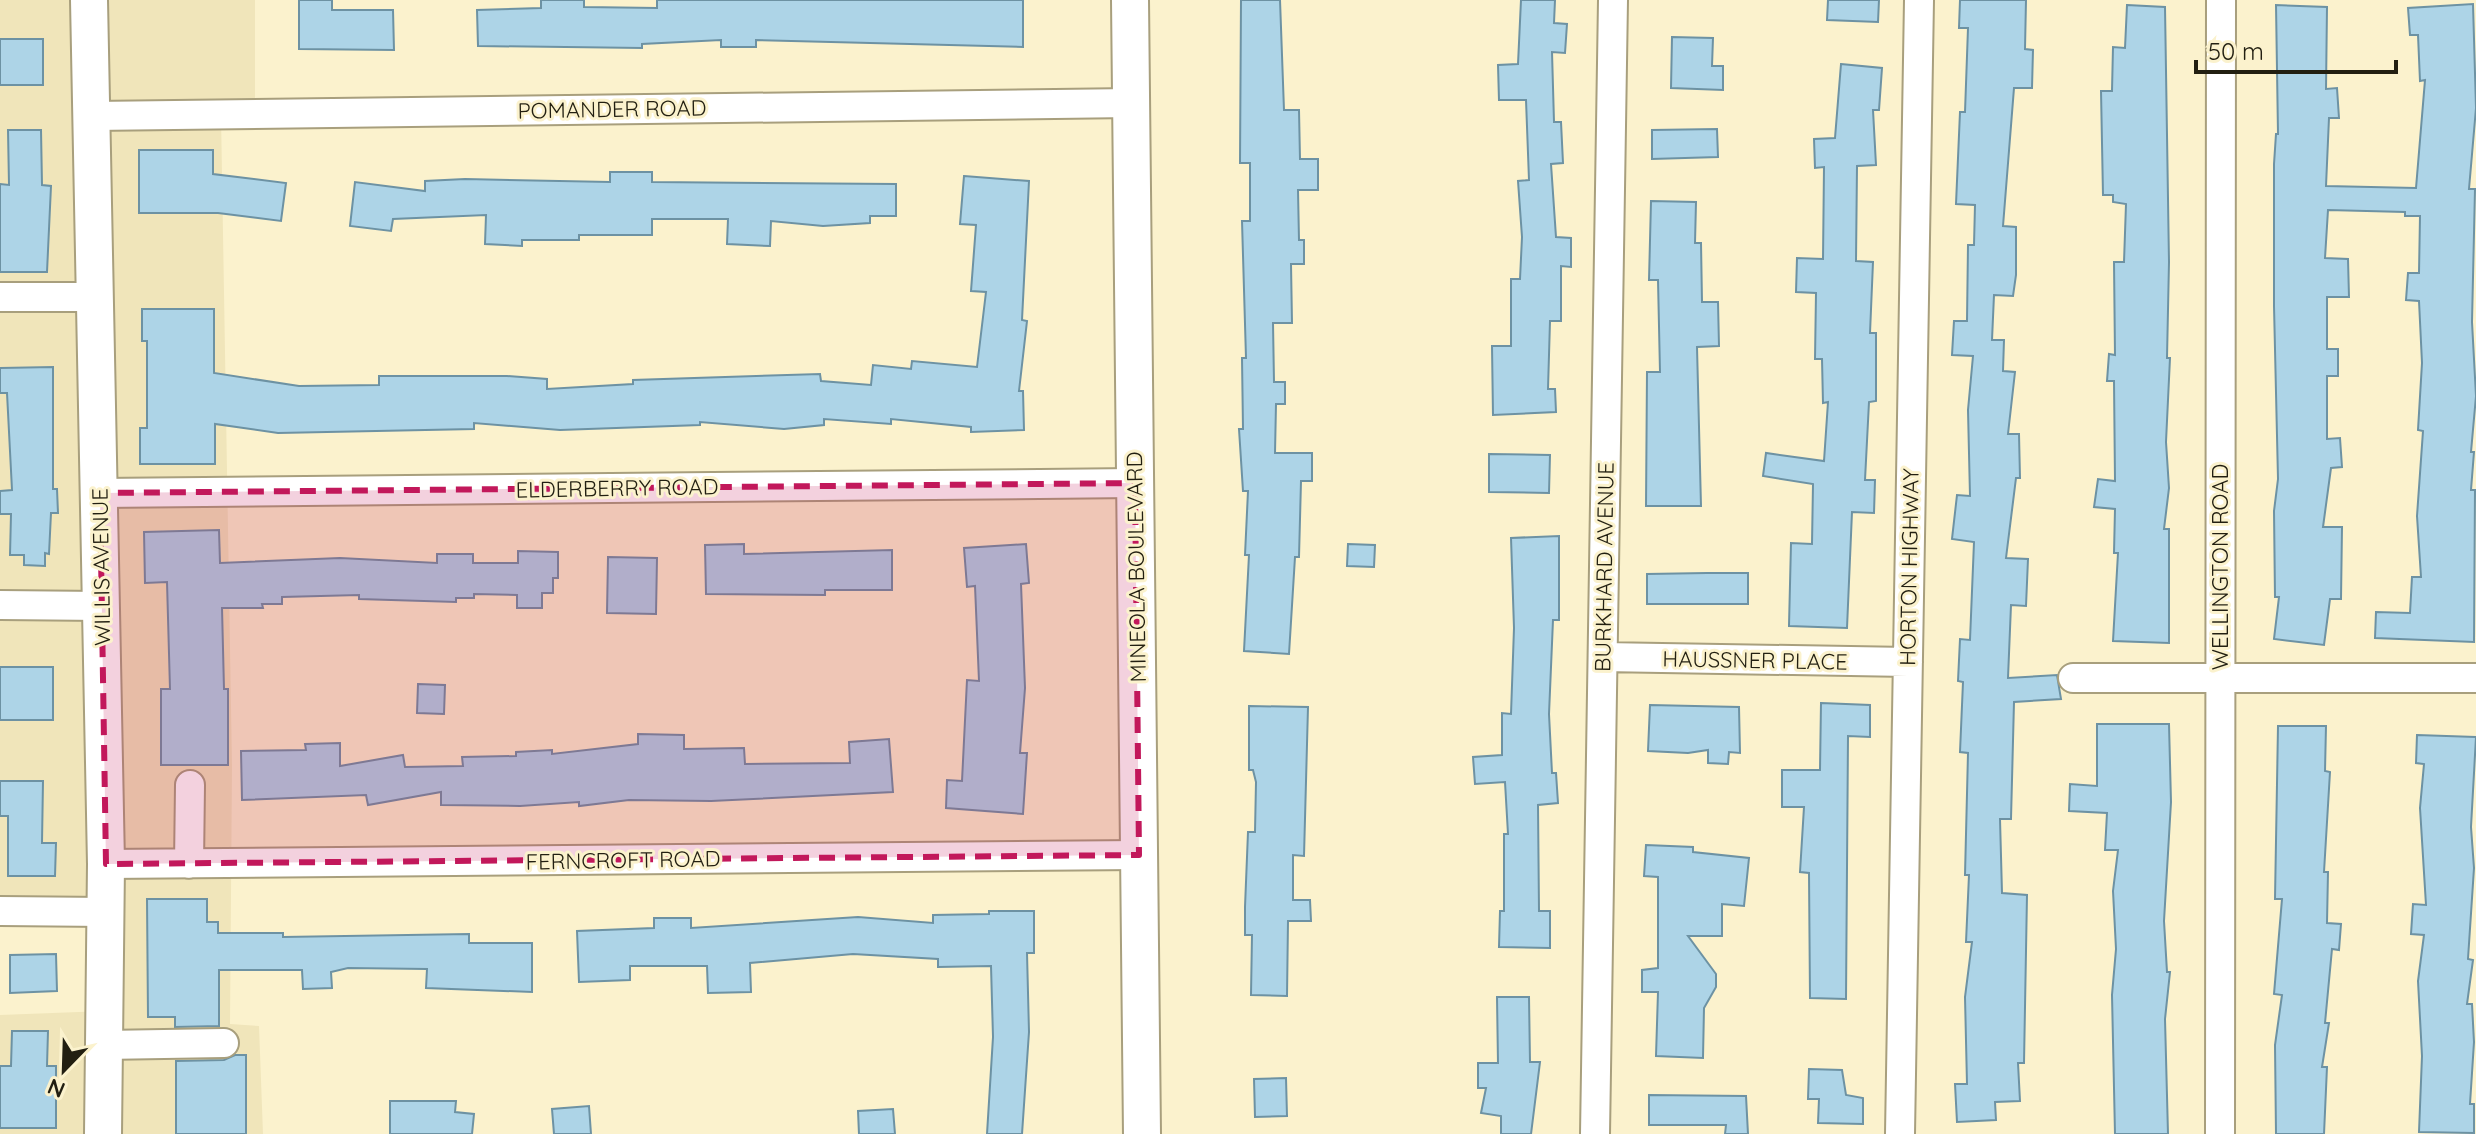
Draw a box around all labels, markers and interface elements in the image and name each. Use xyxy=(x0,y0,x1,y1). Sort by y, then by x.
scale bar xyxy=(2196,24,2396,74)
text: 50 m xyxy=(2208,36,2264,66)
street label: POMANDER ROAD xyxy=(517,93,707,125)
street label: MINEOLA BOULEVARD xyxy=(1120,451,1152,683)
street label: BURKHARD AVENUE xyxy=(1588,462,1620,672)
street label: WELLINGTON ROAD xyxy=(2206,464,2234,670)
street label: HORTON HIGHWAY xyxy=(1893,468,1925,666)
street label: ELDERBERRY ROAD xyxy=(515,472,719,504)
street label: WILLIS AVENUE xyxy=(86,488,116,646)
street label: HAUSSNER PLACE xyxy=(1662,644,1848,676)
street label: FERNCROFT ROAD xyxy=(525,844,721,876)
north arrow xyxy=(24,1030,104,1110)
text: N xyxy=(43,1072,69,1104)

